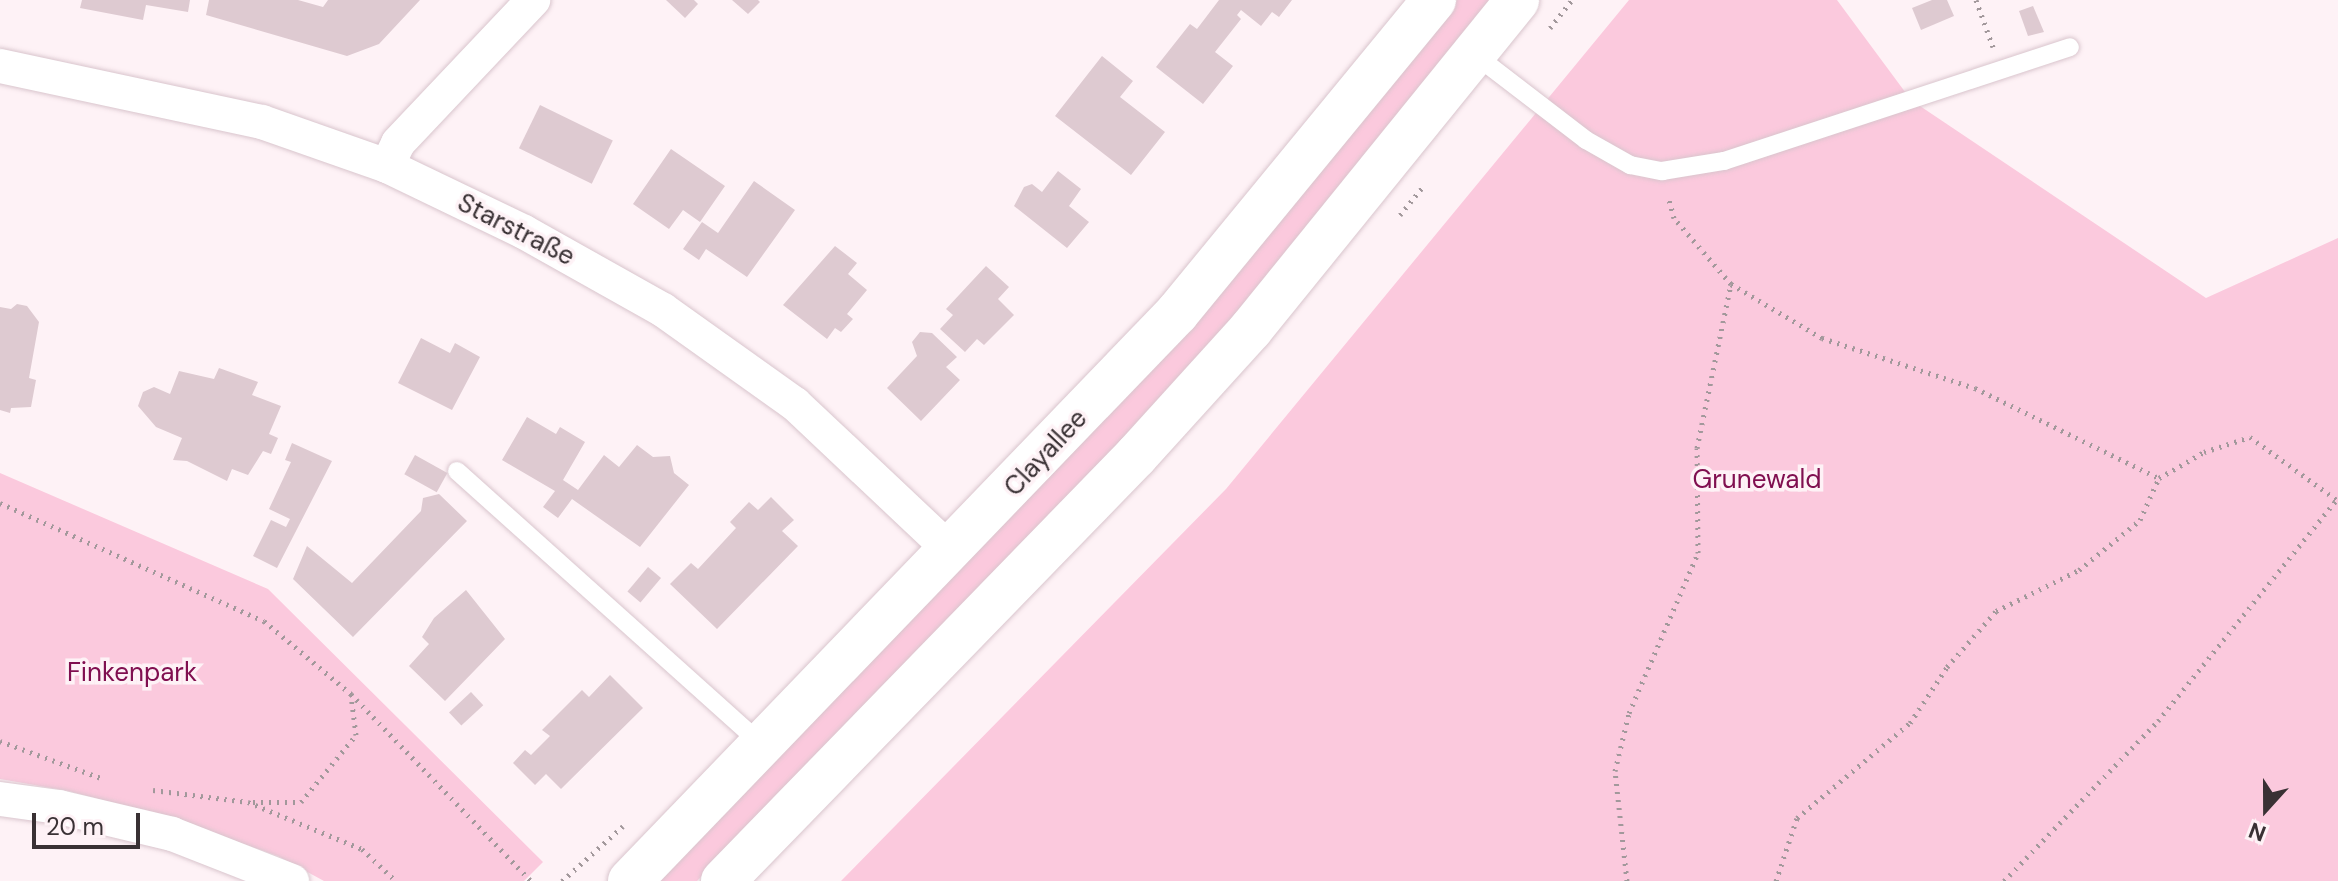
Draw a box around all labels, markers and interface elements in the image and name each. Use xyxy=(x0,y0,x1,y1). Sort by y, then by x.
street label: Starstraße xyxy=(452,187,580,273)
street label: Clayallee xyxy=(998,403,1094,503)
park label: Grunewald xyxy=(1692,464,1822,496)
park label: Finkenpark xyxy=(67,657,197,689)
north arrow xyxy=(2226,769,2306,849)
scale bar xyxy=(36,797,144,847)
text: 20 m xyxy=(46,811,104,842)
text: N xyxy=(2245,815,2270,848)

